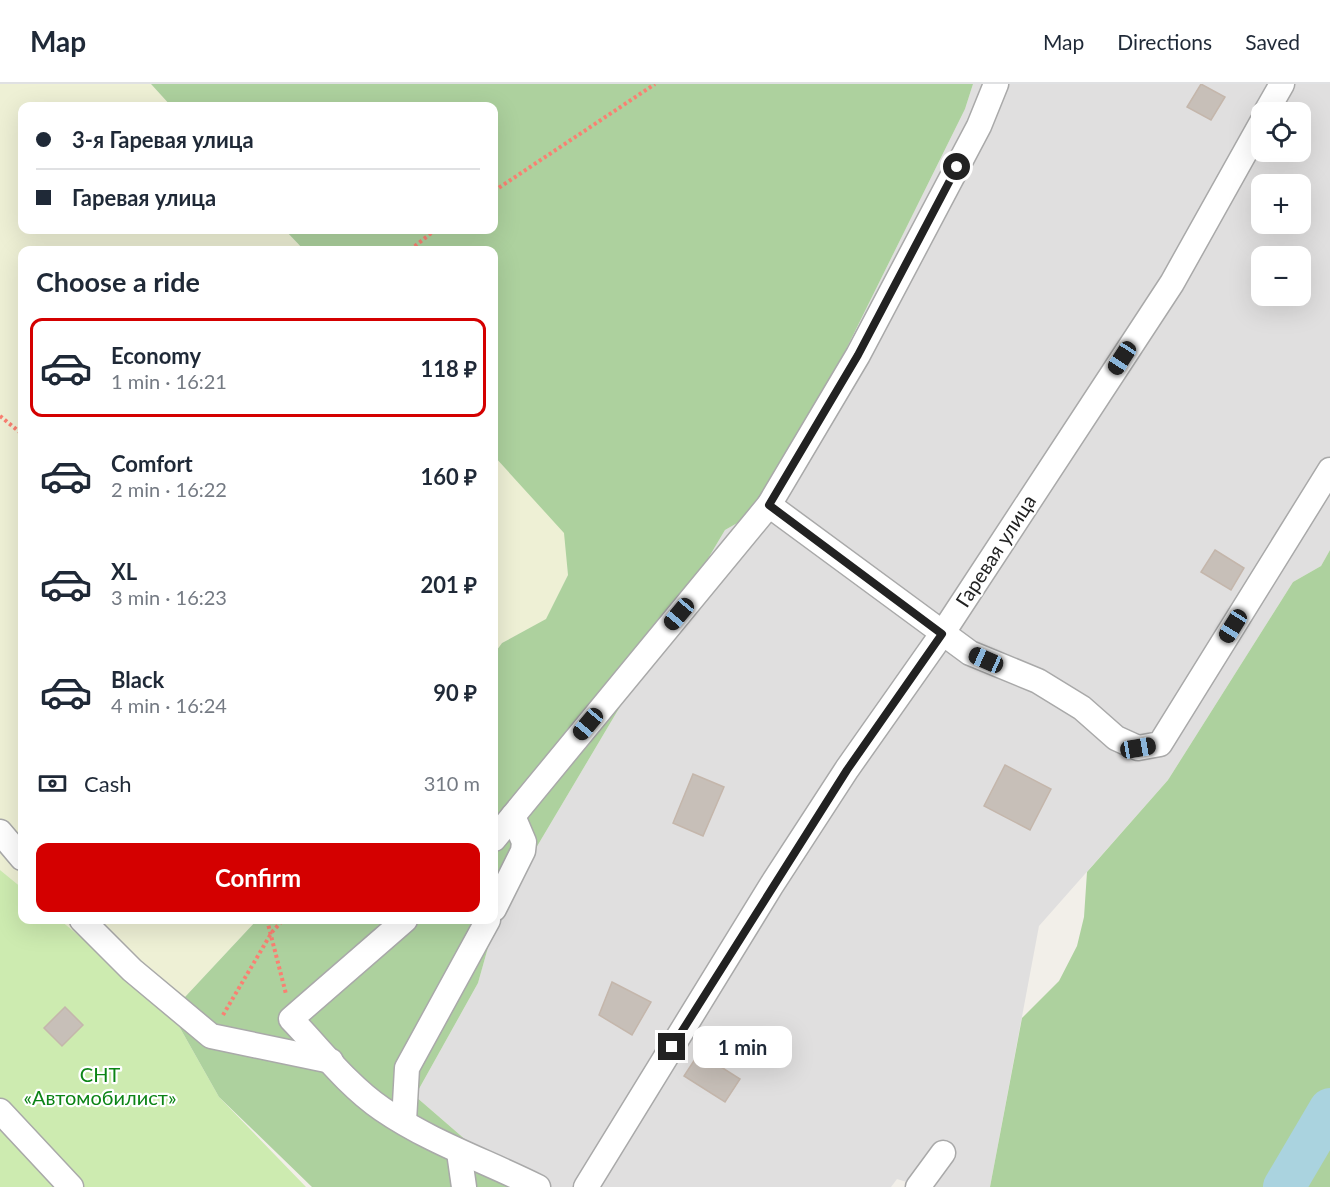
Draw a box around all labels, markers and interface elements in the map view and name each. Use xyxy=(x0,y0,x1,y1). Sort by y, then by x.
text: Map xyxy=(30,24,86,58)
text: Map xyxy=(1043,29,1084,54)
text: Directions xyxy=(1117,29,1212,54)
text: Saved xyxy=(1245,29,1300,54)
map controls xyxy=(1251,102,1311,306)
button: locate xyxy=(1251,102,1311,162)
text: 3-я Гаревая улица xyxy=(72,126,254,153)
route start xyxy=(943,153,970,180)
button: + xyxy=(1251,174,1311,234)
text: Гаревая улица xyxy=(72,184,216,211)
button: − xyxy=(1251,246,1311,306)
text: Choose a ride xyxy=(36,265,200,298)
car xyxy=(1105,338,1139,378)
icon: car xyxy=(39,341,93,395)
text: Economy xyxy=(111,342,201,369)
text: 118 ₽ xyxy=(421,355,477,382)
text: 1 min · 16:21 xyxy=(111,369,227,393)
icon: car xyxy=(39,449,93,503)
text: Comfort xyxy=(111,450,193,477)
text: 160 ₽ xyxy=(421,463,477,490)
text: 2 min · 16:22 xyxy=(111,477,227,501)
street label: Гаревая улица xyxy=(950,490,1040,611)
icon: car xyxy=(39,557,93,611)
text: XL xyxy=(111,558,137,585)
text: 201 ₽ xyxy=(421,571,477,598)
text: 3 min · 16:23 xyxy=(111,585,227,609)
car xyxy=(661,594,697,634)
car xyxy=(1216,606,1250,646)
car xyxy=(966,644,1006,676)
icon: car xyxy=(39,665,93,719)
text: Black xyxy=(111,666,164,693)
text: 90 ₽ xyxy=(433,679,477,706)
text: 4 min · 16:24 xyxy=(111,693,227,717)
car xyxy=(570,704,606,744)
car xyxy=(1119,736,1157,760)
icon: cash xyxy=(36,767,69,800)
text: Cash xyxy=(84,770,131,797)
text: 310 m xyxy=(424,771,480,795)
button: Confirm xyxy=(36,843,480,912)
callout: 1 min xyxy=(693,1026,792,1068)
route end xyxy=(658,1033,685,1060)
text: 1 min xyxy=(718,1035,767,1059)
park label: СНТ «Автомобилист» xyxy=(24,1062,176,1109)

